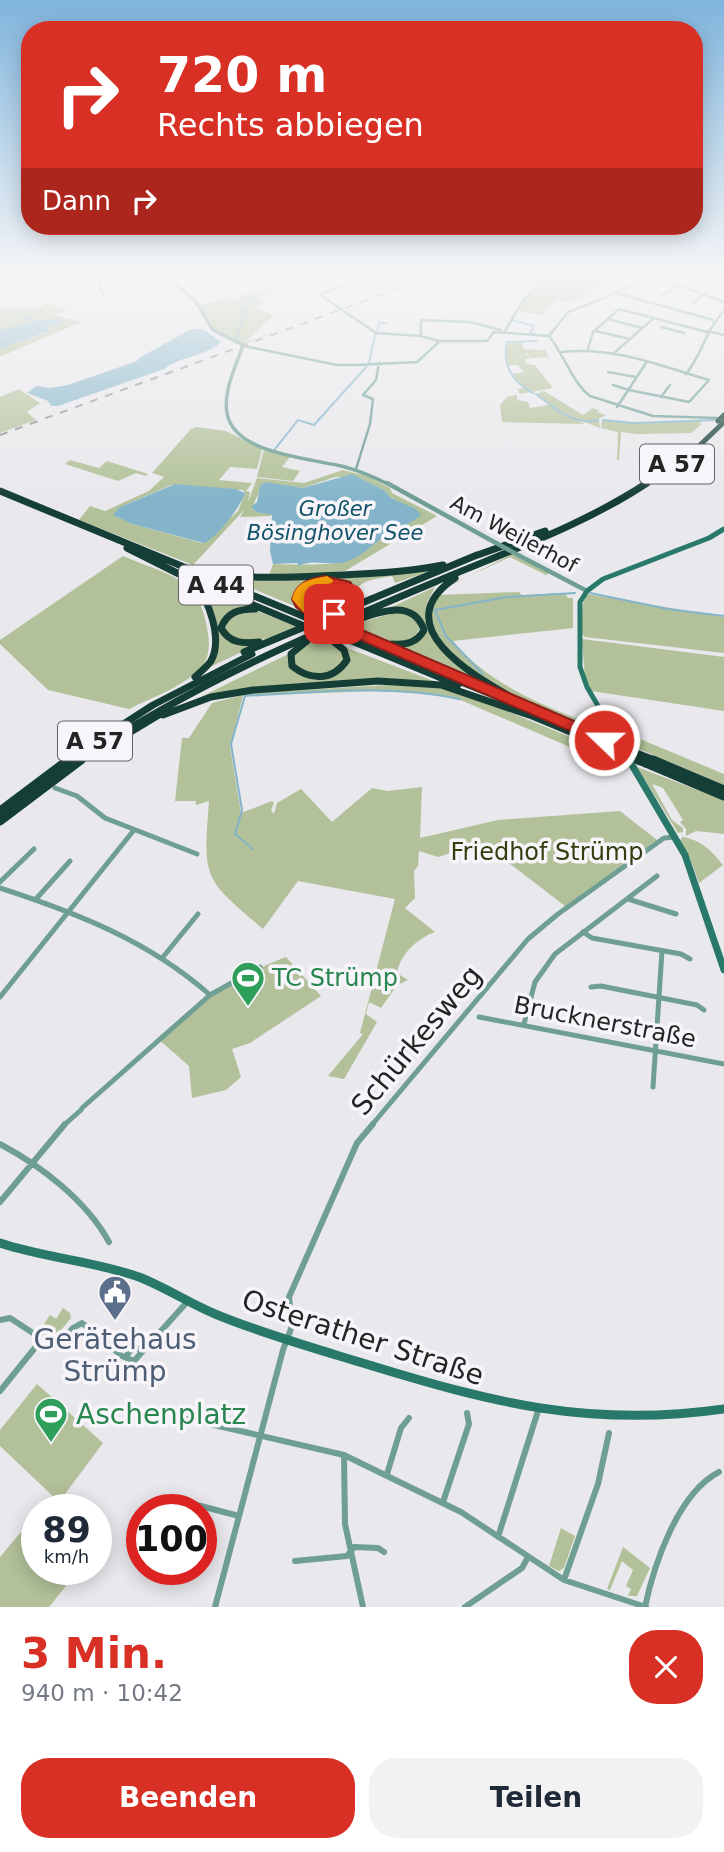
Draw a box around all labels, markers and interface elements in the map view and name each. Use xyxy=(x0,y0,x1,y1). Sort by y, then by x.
text: 720 m xyxy=(157,47,327,104)
icon: right xyxy=(42,49,133,140)
text: Rechts abbiegen xyxy=(157,106,424,144)
icon: right xyxy=(125,182,163,220)
text: Dann xyxy=(42,186,111,216)
road number: A 57 xyxy=(640,445,714,484)
street label: Am Weilerhof xyxy=(446,490,582,578)
water label: Großer Bösinghover See xyxy=(247,497,423,545)
road number: A 44 xyxy=(179,566,253,604)
pin xyxy=(304,584,364,644)
icon: arrive xyxy=(315,595,353,633)
position arrow xyxy=(567,703,641,777)
road number: A 57 xyxy=(58,722,132,761)
park label: Friedhof Strümp xyxy=(451,838,643,866)
sports icon: TC Strümp xyxy=(229,959,267,1008)
street label: Schürkesweg xyxy=(344,959,489,1122)
place label: TC Strümp xyxy=(271,964,398,992)
street label: Brucknerstraße xyxy=(512,991,698,1053)
public building icon: Gerätehaus Strümp xyxy=(96,1273,134,1322)
street label: Osterather Straße xyxy=(238,1283,488,1392)
place label: Gerätehaus Strümp xyxy=(33,1323,197,1388)
sports icon: Aschenplatz xyxy=(32,1395,70,1444)
place label: Aschenplatz xyxy=(76,1398,246,1431)
speed limit sign: 100 xyxy=(126,1494,217,1585)
text: 89 xyxy=(42,1510,91,1550)
text: km/h xyxy=(44,1546,89,1567)
text: 3 Min. xyxy=(21,1629,167,1678)
button: close xyxy=(629,1630,703,1704)
text: 940 m · 10:42 xyxy=(21,1680,183,1706)
button: Beenden xyxy=(21,1758,355,1838)
button: Teilen xyxy=(369,1758,703,1838)

